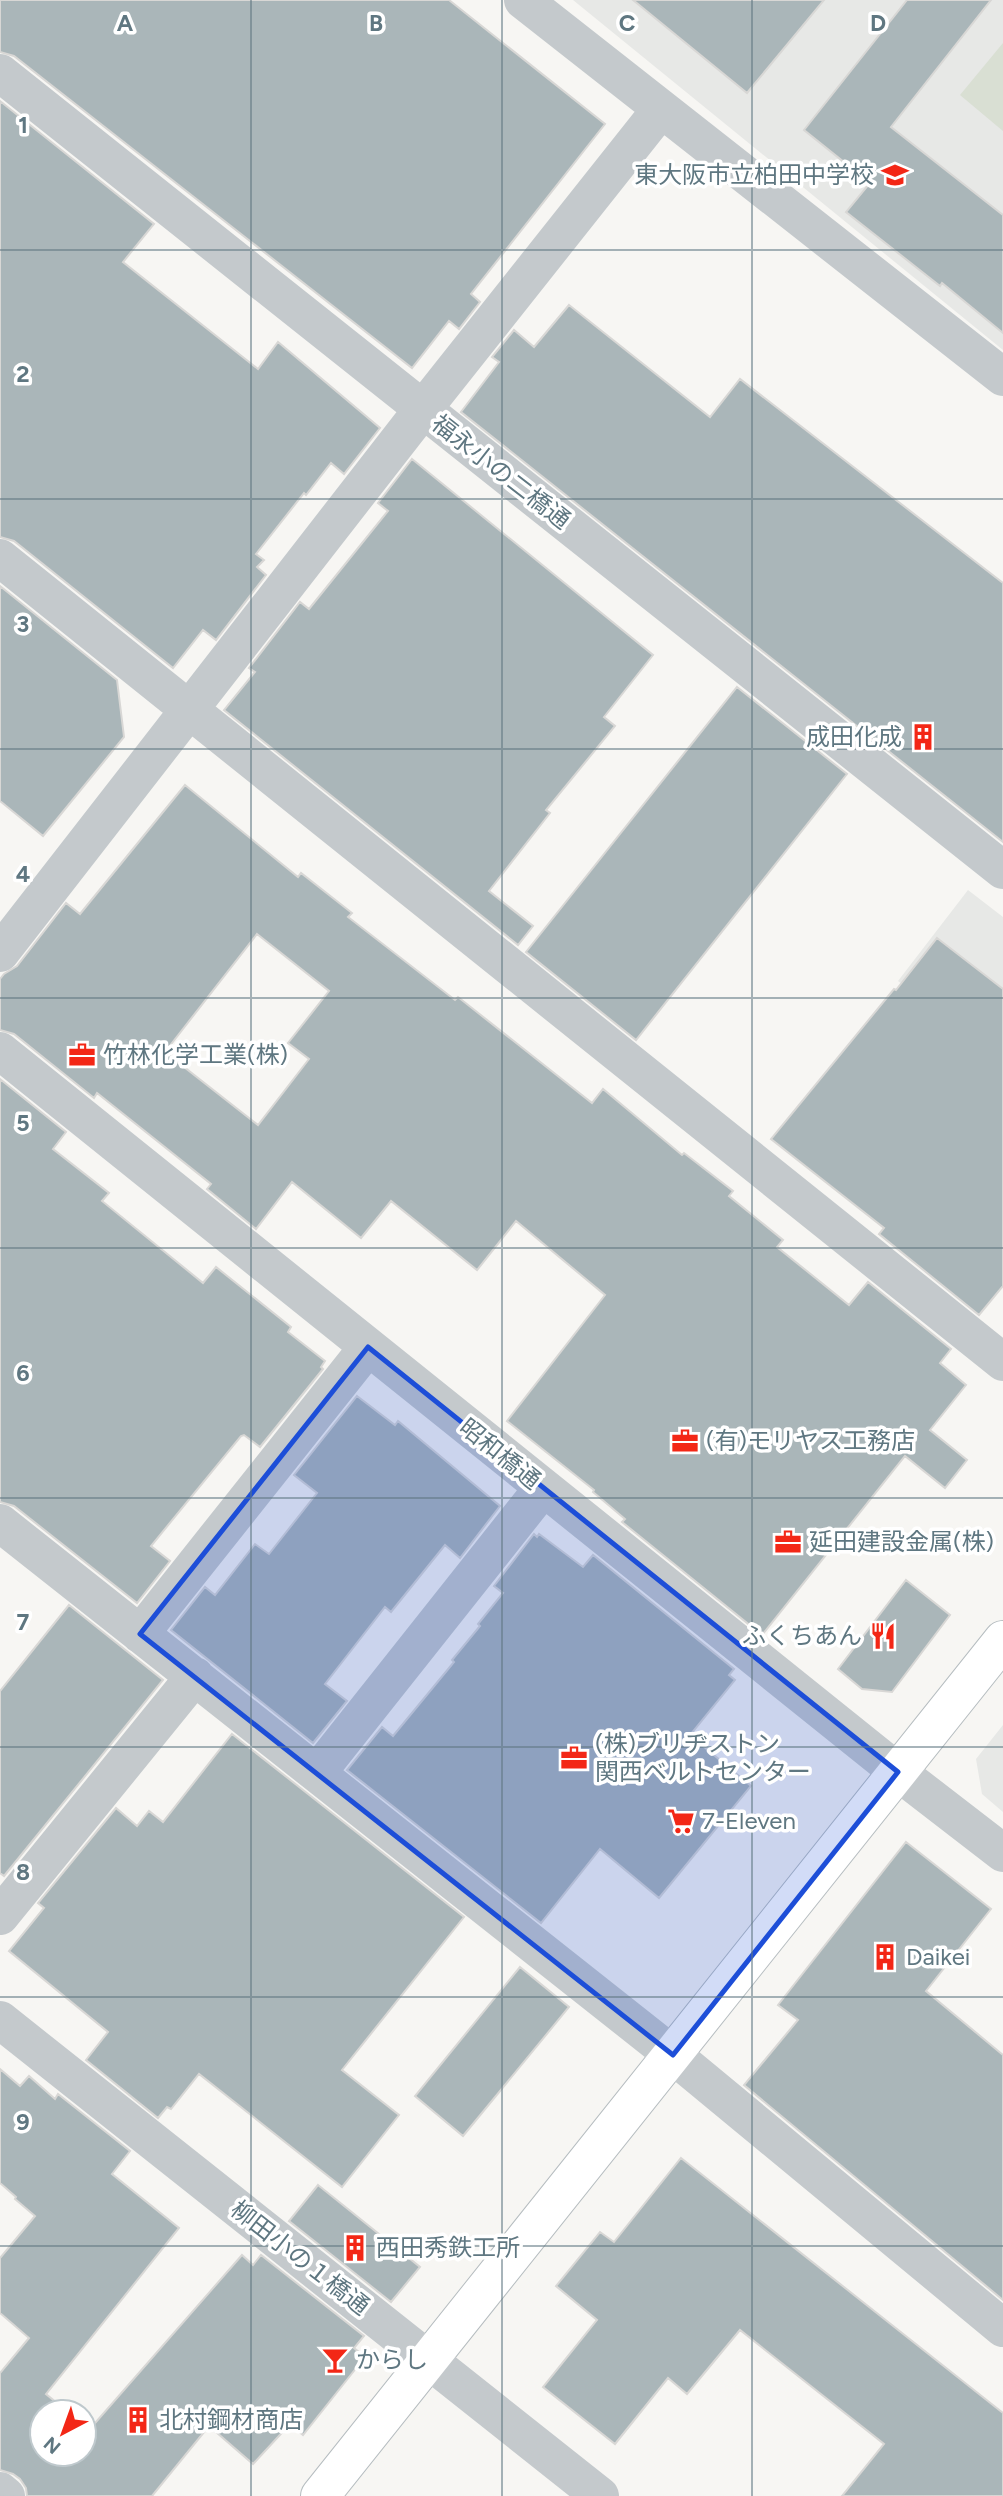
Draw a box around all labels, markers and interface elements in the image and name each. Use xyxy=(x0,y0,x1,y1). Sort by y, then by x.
text: A xyxy=(117,9,134,37)
text: B xyxy=(369,9,383,37)
text: C xyxy=(619,9,636,37)
text: D xyxy=(870,9,886,37)
text: 1 xyxy=(18,111,28,139)
place label: 東大阪市立柏田中学校 xyxy=(634,160,874,189)
school or university icon: 東大阪市立柏田中学校 xyxy=(880,160,910,190)
text: 2 xyxy=(16,360,30,388)
street label: 福永小の二橋通 xyxy=(426,408,576,535)
text: 3 xyxy=(17,610,29,638)
place label: 成田化成 xyxy=(806,722,902,751)
building icon: 成田化成 xyxy=(908,722,938,752)
text: 4 xyxy=(16,860,30,888)
office icon: 竹林化学工業(株) xyxy=(67,1040,97,1070)
place label: 竹林化学工業(株) xyxy=(103,1040,288,1069)
text: 5 xyxy=(16,1109,30,1137)
text: 6 xyxy=(16,1359,30,1387)
street label: 昭和橋通 xyxy=(454,1412,547,1495)
office icon: (有)モリヤス工務店 xyxy=(670,1426,700,1456)
place label: (有)モリヤス工務店 xyxy=(706,1426,915,1455)
office icon: 延田建設金属(株) xyxy=(773,1527,803,1557)
place label: 延田建設金属(株) xyxy=(809,1527,994,1556)
text: 7 xyxy=(17,1608,30,1636)
place label: ふくちあん xyxy=(742,1621,862,1650)
restaurant icon: ふくちあん xyxy=(868,1621,898,1651)
place label: (株)ブリヂストン 関西ベルトセンター xyxy=(595,1729,811,1786)
office icon: (株)ブリヂストン 関西ベルトセンター xyxy=(559,1743,589,1773)
supermarket icon: 7-Eleven xyxy=(666,1806,696,1836)
place label: 7-Eleven xyxy=(702,1806,796,1835)
text: 8 xyxy=(16,1858,30,1886)
building icon: Daikei xyxy=(870,1942,900,1972)
place label: Daikei xyxy=(906,1942,970,1971)
text: 9 xyxy=(16,2108,30,2136)
street label: 柳田小の１橋通 xyxy=(225,2194,375,2321)
building icon: 西田秀鉄工所 xyxy=(340,2233,370,2263)
place label: 西田秀鉄工所 xyxy=(376,2233,520,2262)
bar icon: からし xyxy=(320,2345,350,2375)
place label: からし xyxy=(356,2345,428,2374)
north arrow xyxy=(28,2398,98,2468)
building icon: 北村鋼材商店 xyxy=(123,2405,153,2435)
place label: 北村鋼材商店 xyxy=(159,2405,303,2434)
text: N xyxy=(39,2432,65,2459)

